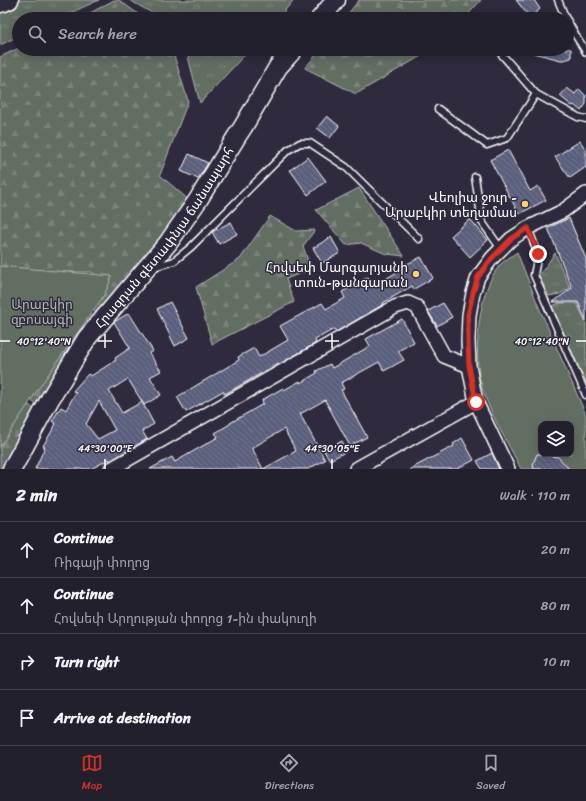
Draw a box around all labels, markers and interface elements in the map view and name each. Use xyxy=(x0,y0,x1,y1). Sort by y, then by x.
search box xyxy=(12,12,574,56)
text: Search here xyxy=(58,21,137,47)
icon: search xyxy=(26,23,48,45)
street label: Հրազդան գետափնյա ճանապարհ xyxy=(88,142,240,334)
place label: Վեոլիա ջուր - Արաբկիր տեղամաս xyxy=(385,186,517,224)
marker: Վեոլիա ջուր - Արաբկիր տեղամաս xyxy=(520,199,530,209)
route end xyxy=(529,245,547,263)
place label: Հովսեփ Մարգարյանի տուն-թանգարան xyxy=(266,256,408,294)
marker: Հովսեփ Մարգարյանի տուն-թանգարան xyxy=(411,269,421,279)
park label: Արաբկիր զբոսայգի xyxy=(11,293,73,331)
text: 40°12'40"N xyxy=(17,333,71,351)
text: 40°12'40"N xyxy=(515,333,569,351)
route start xyxy=(467,393,485,411)
map controls xyxy=(538,421,574,457)
button: layers xyxy=(538,421,574,457)
text: 44°30'00"E xyxy=(78,440,134,458)
text: 44°30'05"E xyxy=(305,440,361,458)
text: 2 min xyxy=(16,480,57,510)
text: Walk · 110 m xyxy=(500,484,570,507)
text: Continue xyxy=(54,525,114,551)
text: 20 m xyxy=(541,538,570,561)
icon: ahead xyxy=(16,539,38,561)
text: Ռիգայի փողոց xyxy=(54,551,150,574)
text: Continue xyxy=(54,581,114,607)
text: 80 m xyxy=(541,594,570,617)
icon: ahead xyxy=(16,595,38,617)
text: Հովսեփ Արղության փողոց 1-ին փակուղի xyxy=(54,607,317,630)
text: Turn right xyxy=(54,649,119,675)
text: 10 m xyxy=(543,650,570,673)
icon: right xyxy=(16,651,38,673)
text: Arrive at destination xyxy=(54,705,191,731)
icon: arrive xyxy=(16,707,38,729)
tab: Map xyxy=(81,752,103,795)
tab: Directions xyxy=(265,752,314,795)
tab: Saved xyxy=(476,752,505,795)

